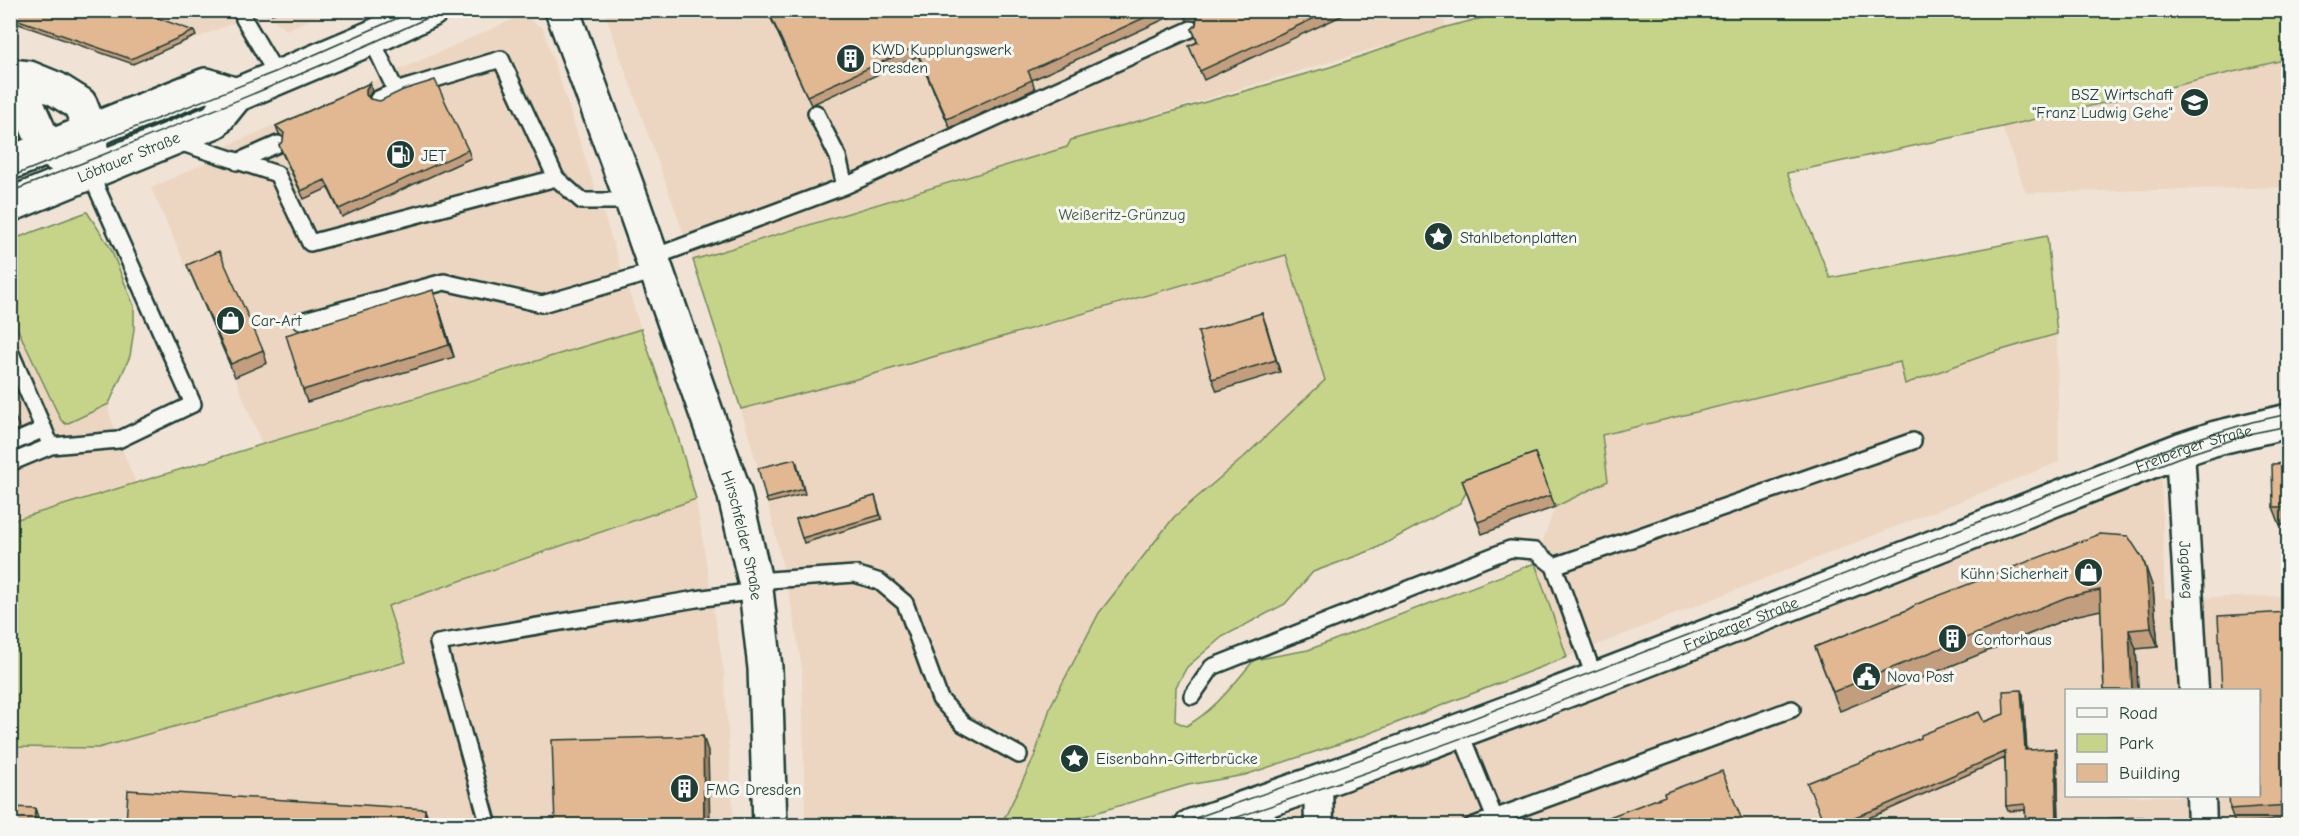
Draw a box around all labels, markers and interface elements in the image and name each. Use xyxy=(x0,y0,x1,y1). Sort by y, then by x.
place label: KWD Kupplungswerk Dresden xyxy=(872,41,1012,77)
building icon: KWD Kupplungswerk Dresden xyxy=(835,42,867,74)
place label: BSZ Wirtschaft "Franz Ludwig Gehe" xyxy=(2032,86,2173,122)
school or university icon: BSZ Wirtschaft "Franz Ludwig Gehe" xyxy=(2178,87,2210,119)
street label: Löbtauer Straße xyxy=(75,128,183,186)
fuel station icon: JET xyxy=(384,139,416,171)
place label: JET xyxy=(421,147,447,165)
park label: Weißeritz-Grünzug xyxy=(1058,206,1186,224)
place icon: Stahlbetonplatten xyxy=(1423,221,1455,253)
place label: Stahlbetonplatten xyxy=(1460,229,1577,247)
shop icon: Car-Art xyxy=(214,304,246,336)
place label: Car-Art xyxy=(251,312,302,330)
street label: Freiberger Straße xyxy=(2133,422,2254,476)
street label: Hirschfelder Straße xyxy=(717,468,765,601)
street label: Jagdweg xyxy=(2175,540,2197,600)
shop icon: Kühn Sicherheit xyxy=(2073,557,2105,589)
place label: Kühn Sicherheit xyxy=(1960,565,2068,583)
street label: Freiberger Straße xyxy=(1681,593,1801,655)
building icon: Contorhaus xyxy=(1937,623,1969,655)
place label: Contorhaus xyxy=(1974,631,2052,649)
public building icon: Nova Post xyxy=(1850,660,1882,692)
place label: Nova Post xyxy=(1887,668,1954,686)
legend xyxy=(2065,689,2260,797)
text: Road xyxy=(2119,703,2158,724)
text: Park xyxy=(2119,733,2154,754)
place icon: Eisenbahn-Gitterbrücke xyxy=(1059,742,1091,774)
place label: Eisenbahn-Gitterbrücke xyxy=(1096,750,1258,768)
text: Building xyxy=(2119,763,2181,784)
building icon: FMG Dresden xyxy=(669,773,701,805)
place label: FMG Dresden xyxy=(706,781,801,799)

